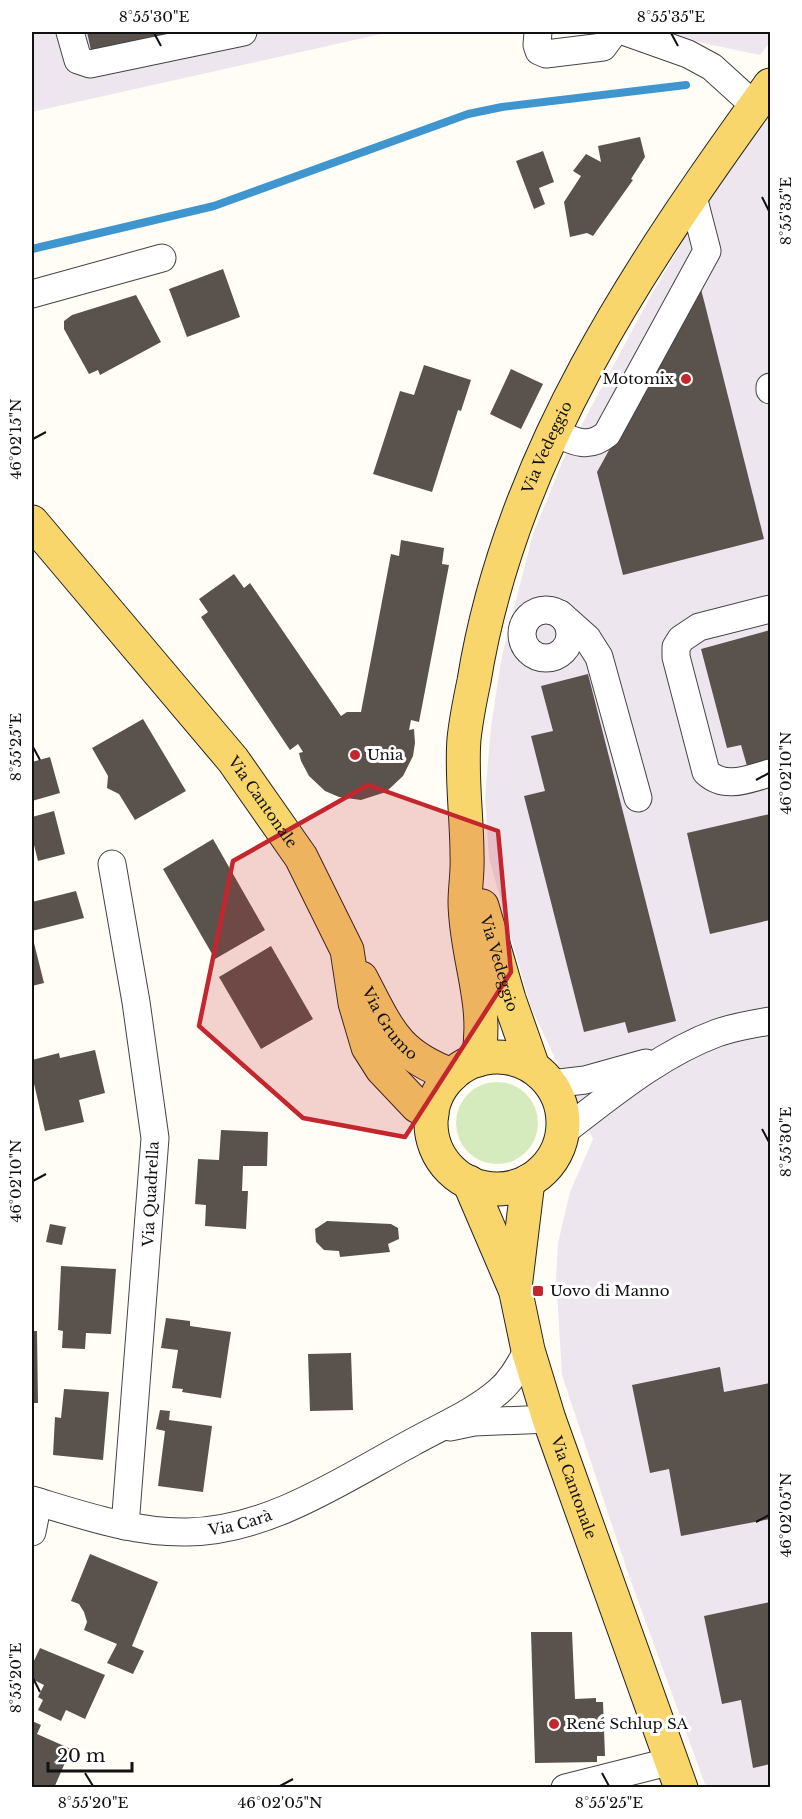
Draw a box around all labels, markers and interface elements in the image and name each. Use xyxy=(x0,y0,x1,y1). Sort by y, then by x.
text: 8°55'30"E xyxy=(119,7,189,26)
text: 8°55'35"E xyxy=(637,7,705,26)
text: 8°55'35"E xyxy=(776,177,795,245)
place label: Motomix xyxy=(602,369,674,388)
marker: Motomix xyxy=(679,372,693,386)
text: 46°02'15"N xyxy=(6,398,25,480)
street label: Via Vedeggio xyxy=(517,398,576,497)
text: 8°55'25"E xyxy=(6,713,25,781)
text: 46°02'10"N xyxy=(776,731,795,815)
place label: Unia xyxy=(367,745,404,764)
marker: Unia xyxy=(348,748,362,762)
street label: Via Cantonale xyxy=(224,752,302,851)
street label: Via Vedeggio xyxy=(476,912,523,1014)
street label: Via Grumo xyxy=(358,983,422,1064)
text: 8°55'30"E xyxy=(776,1107,795,1177)
text: 46°02'10"N xyxy=(6,1139,25,1223)
street label: Via Quadrella xyxy=(138,1140,163,1248)
place label: Uovo di Manno xyxy=(550,1281,670,1300)
marker: Uovo di Manno xyxy=(531,1284,545,1298)
street label: Via Cantonale xyxy=(547,1433,601,1541)
text: 46°02'05"N xyxy=(776,1472,795,1558)
street label: Via Carà xyxy=(206,1505,275,1540)
text: 8°55'20"E xyxy=(6,1643,25,1713)
place label: René Schlup SA xyxy=(566,1714,688,1733)
marker: René Schlup SA xyxy=(547,1717,561,1731)
scale bar xyxy=(48,1735,132,1773)
text: 20 m xyxy=(57,1745,105,1767)
text: 8°55'20"E xyxy=(58,1793,128,1812)
text: 46°02'05"N xyxy=(237,1793,323,1812)
text: 8°55'25"E xyxy=(575,1793,643,1812)

